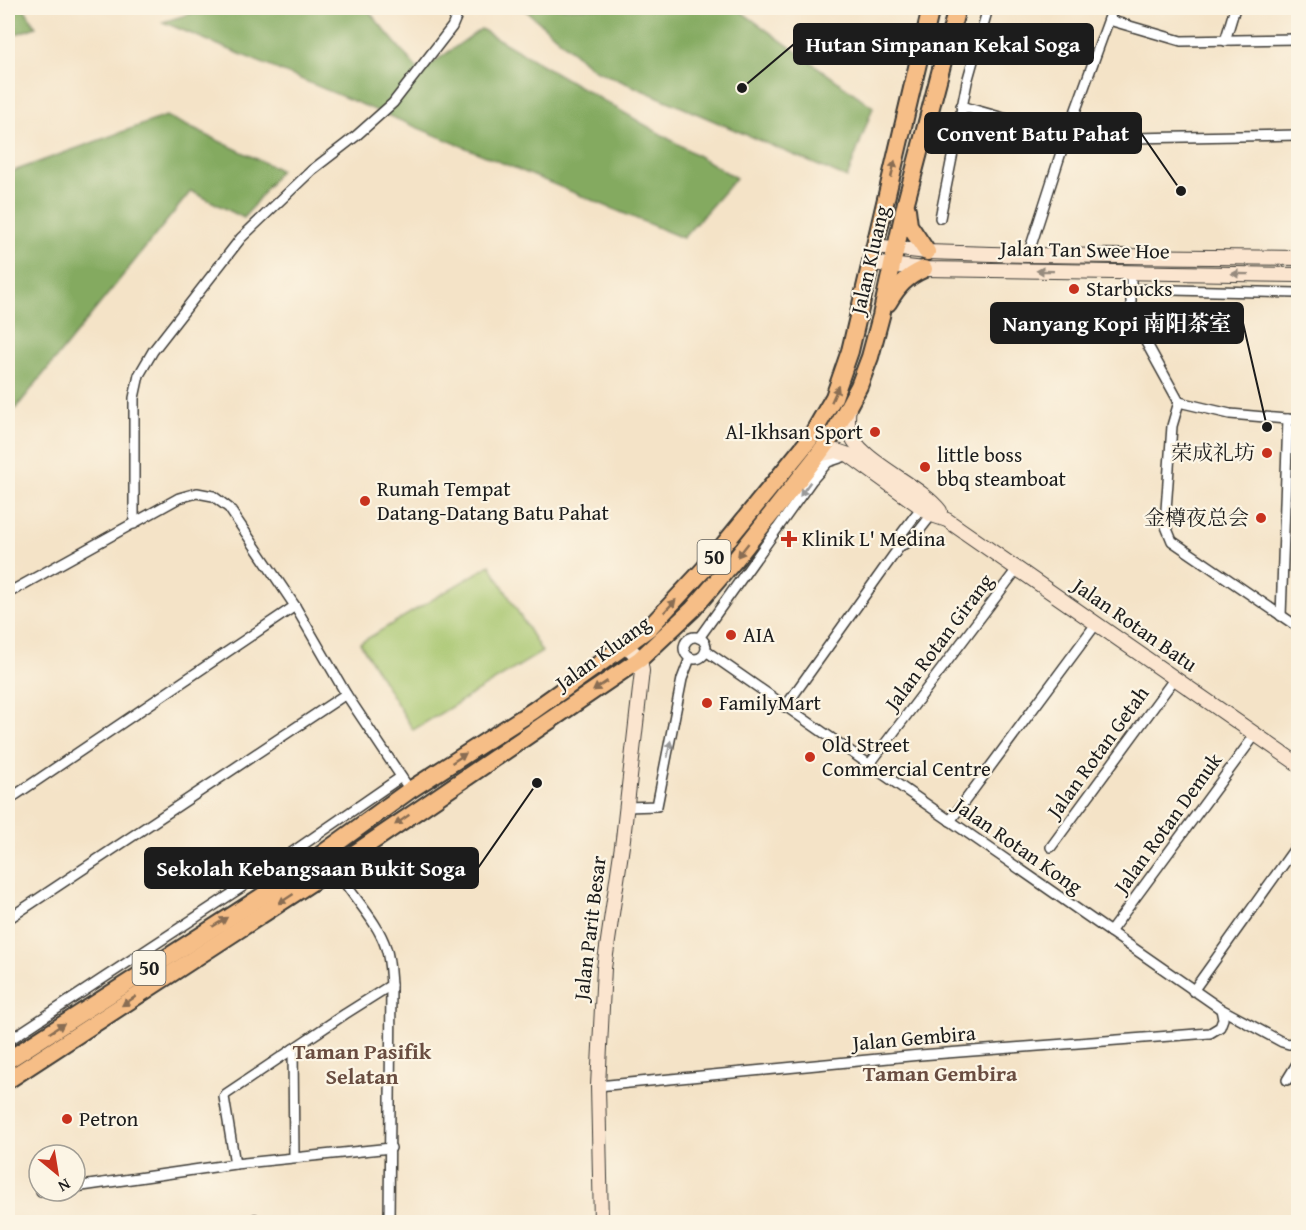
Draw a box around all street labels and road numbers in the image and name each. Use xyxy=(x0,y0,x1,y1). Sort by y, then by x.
street label: Jalan Kluang xyxy=(841,202,897,320)
street label: Jalan Tan Swee Hoe xyxy=(997,232,1170,266)
road number: 50 xyxy=(698,540,730,574)
street label: Jalan Rotan Girang xyxy=(875,566,1001,719)
street label: Jalan Rotan Batu xyxy=(1064,568,1204,680)
street label: Jalan Kluang xyxy=(546,607,657,699)
street label: Jalan Rotan Getah xyxy=(1037,679,1156,827)
street label: Jalan Rotan Demuk xyxy=(1104,746,1229,902)
street label: Jalan Rotan Kong xyxy=(945,788,1089,902)
street label: Jalan Parit Besar xyxy=(565,854,614,1005)
road number: 50 xyxy=(132,951,166,985)
street label: Jalan Gembira xyxy=(848,1017,977,1059)

